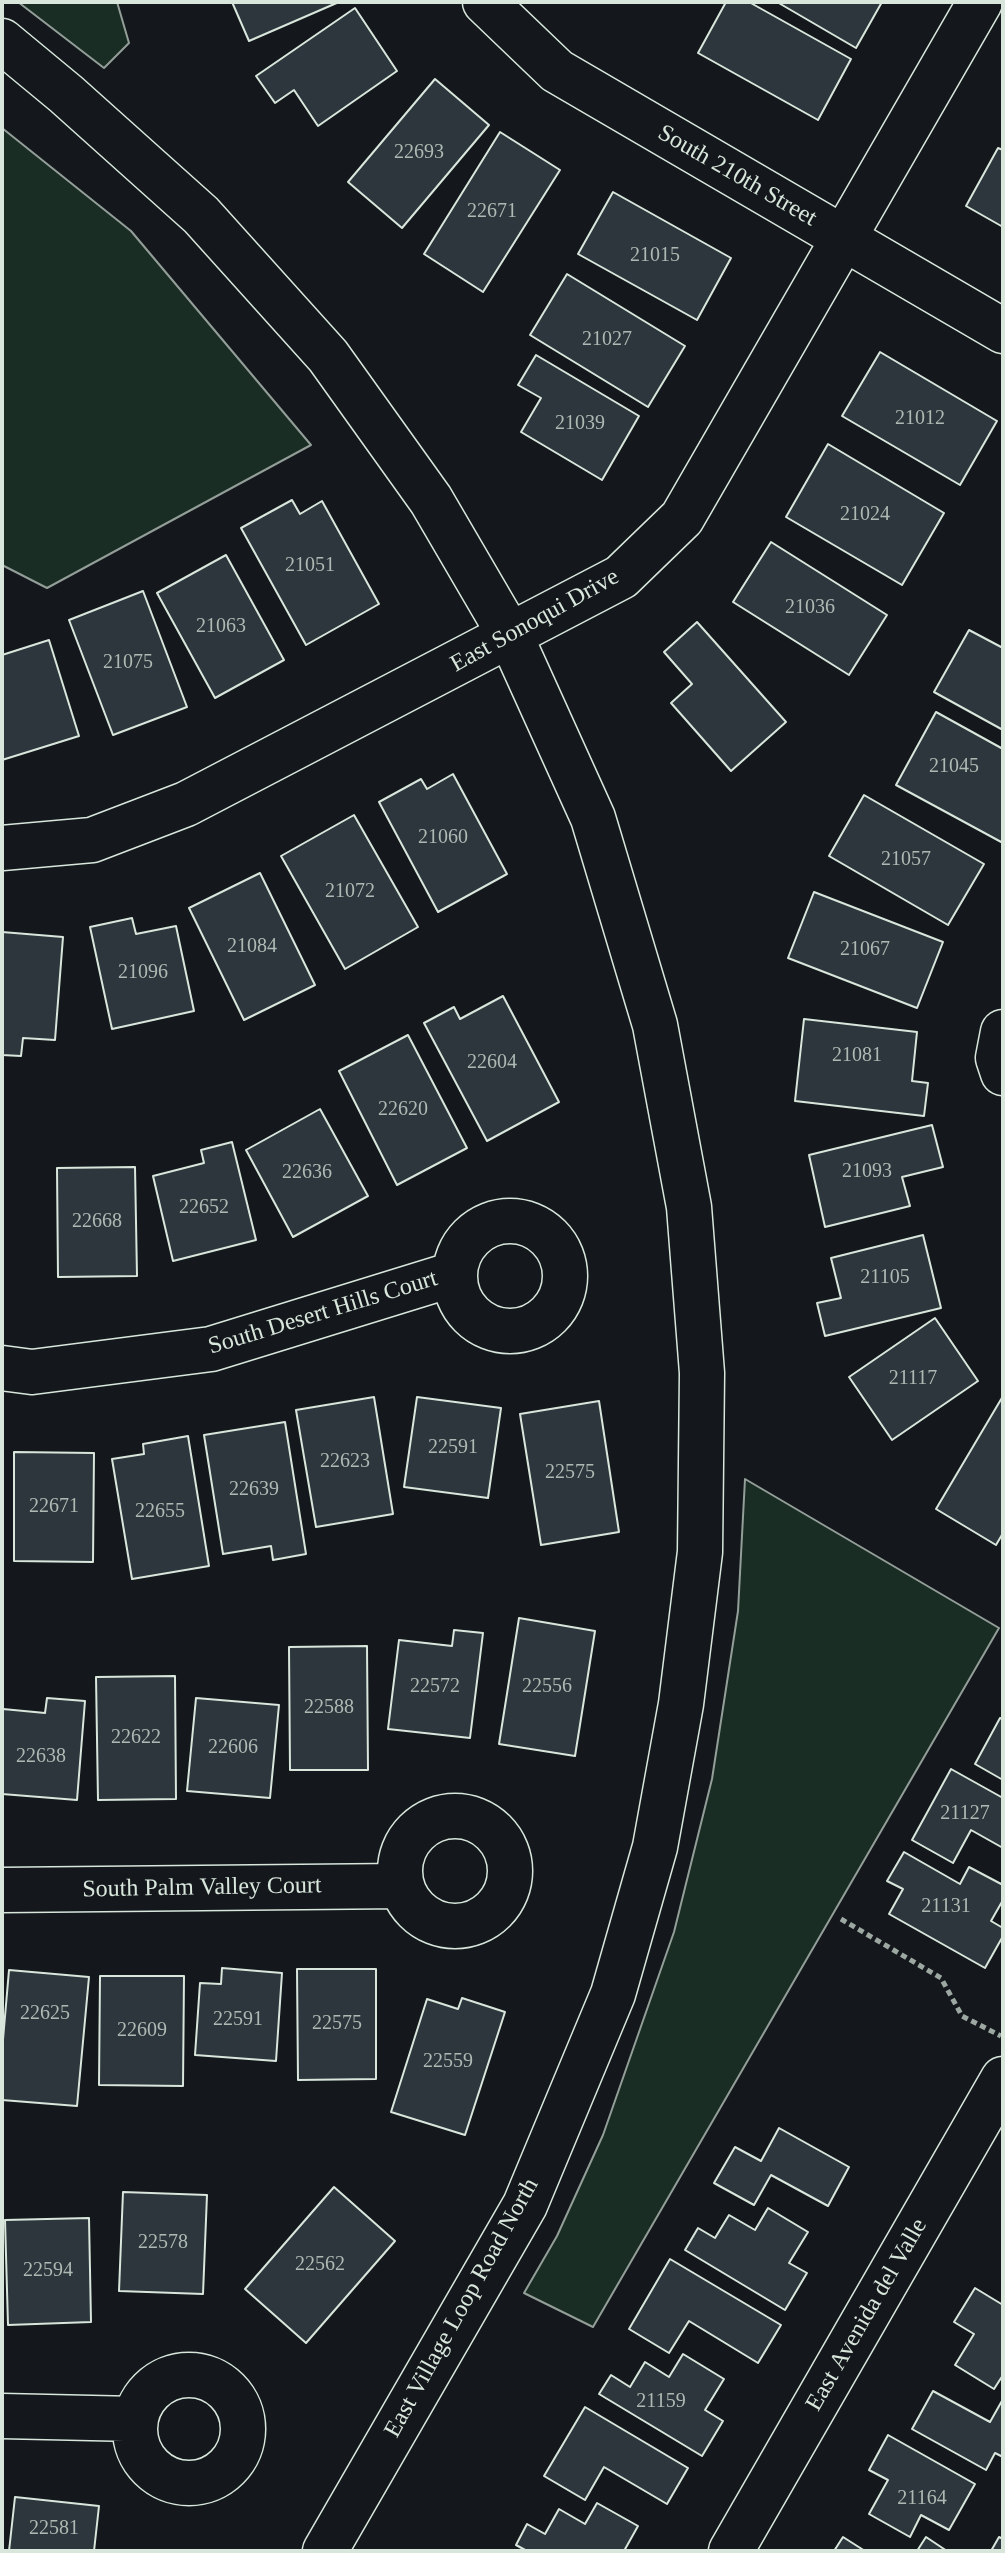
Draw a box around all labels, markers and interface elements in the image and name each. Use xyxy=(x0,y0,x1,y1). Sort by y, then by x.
street label: South 210th Street xyxy=(652,119,822,233)
house number: 22693 xyxy=(394,141,444,165)
house number: 22671 xyxy=(467,200,517,224)
house number: 21015 xyxy=(630,244,680,268)
house number: 21027 xyxy=(582,328,632,352)
house number: 21012 xyxy=(895,407,945,431)
house number: 21039 xyxy=(555,412,605,436)
house number: 21024 xyxy=(840,503,890,527)
house number: 21051 xyxy=(285,554,335,578)
street label: East Sonoqui Drive xyxy=(446,563,624,679)
house number: 21036 xyxy=(785,596,835,620)
house number: 21063 xyxy=(196,615,246,639)
house number: 21075 xyxy=(103,651,153,675)
house number: 21045 xyxy=(929,755,979,779)
house number: 21060 xyxy=(418,826,468,850)
house number: 21057 xyxy=(881,848,931,872)
house number: 21072 xyxy=(325,880,375,904)
house number: 21084 xyxy=(227,935,277,959)
house number: 21067 xyxy=(840,938,890,962)
house number: 21096 xyxy=(118,961,168,985)
house number: 21081 xyxy=(832,1044,882,1068)
house number: 22604 xyxy=(467,1051,517,1075)
house number: 22620 xyxy=(378,1098,428,1122)
house number: 21093 xyxy=(842,1160,892,1184)
house number: 22636 xyxy=(282,1161,332,1185)
house number: 22652 xyxy=(179,1196,229,1220)
house number: 22668 xyxy=(72,1210,122,1234)
street label: South Desert Hills Court xyxy=(205,1264,441,1362)
house number: 21105 xyxy=(860,1266,910,1290)
house number: 21117 xyxy=(889,1367,937,1391)
house number: 22591 xyxy=(428,1436,478,1460)
house number: 22623 xyxy=(320,1450,370,1474)
house number: 22575 xyxy=(545,1461,595,1485)
house number: 22639 xyxy=(229,1478,279,1502)
house number: 22671 xyxy=(29,1495,79,1519)
house number: 22655 xyxy=(135,1500,185,1524)
house number: 22572 xyxy=(410,1675,460,1699)
house number: 22556 xyxy=(522,1675,572,1699)
house number: 22588 xyxy=(304,1696,354,1720)
house number: 22622 xyxy=(111,1726,161,1750)
house number: 22606 xyxy=(208,1736,258,1760)
house number: 22638 xyxy=(16,1745,66,1769)
house number: 21127 xyxy=(940,1802,990,1826)
street label: South Palm Valley Court xyxy=(82,1872,322,1904)
house number: 21131 xyxy=(921,1895,971,1919)
house number: 22625 xyxy=(20,2002,70,2026)
house number: 22591 xyxy=(213,2008,263,2032)
house number: 22575 xyxy=(312,2012,362,2036)
house number: 22609 xyxy=(117,2019,167,2043)
house number: 22559 xyxy=(423,2050,473,2074)
street label: East Village Loop Road North xyxy=(379,2173,545,2443)
street label: East Avenida del Valle xyxy=(800,2214,934,2416)
house number: 22578 xyxy=(138,2231,188,2255)
house number: 22562 xyxy=(295,2253,345,2277)
house number: 22594 xyxy=(23,2259,73,2283)
house number: 21159 xyxy=(636,2390,686,2414)
house number: 21164 xyxy=(897,2487,947,2511)
house number: 22581 xyxy=(29,2517,79,2541)

